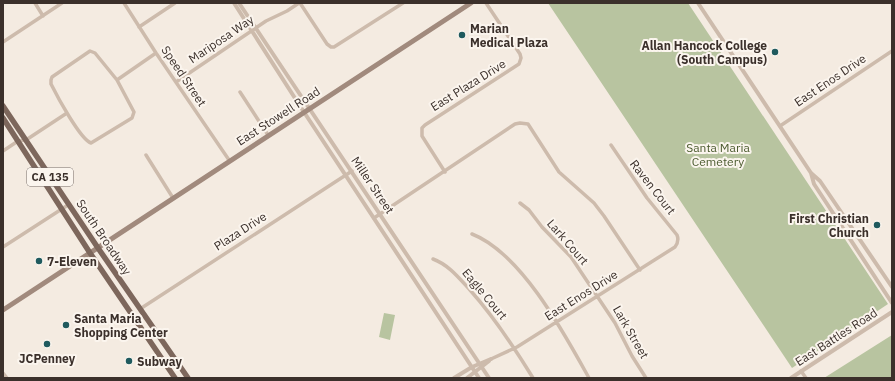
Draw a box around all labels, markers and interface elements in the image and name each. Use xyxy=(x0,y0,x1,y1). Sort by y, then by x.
street label: Mariposa Way xyxy=(186,12,256,66)
place label: Marian Medical Plaza xyxy=(470,21,548,50)
marker: Marian Medical Plaza xyxy=(457,30,467,40)
place label: Allan Hancock College (South Campus) xyxy=(641,38,767,67)
street label: Speed Street xyxy=(158,43,210,109)
marker: Allan Hancock College (South Campus) xyxy=(770,47,780,57)
street label: East Enos Drive xyxy=(791,50,869,110)
street label: East Plaza Drive xyxy=(428,56,509,114)
street label: East Stowell Road xyxy=(233,83,323,149)
park label: Santa Maria Cemetery xyxy=(686,140,750,169)
street label: Miller Street xyxy=(348,153,398,217)
street label: Raven Court xyxy=(627,157,679,217)
road number: CA 135 xyxy=(27,168,73,186)
street label: South Broadway xyxy=(73,196,135,278)
street label: Plaza Drive xyxy=(211,208,269,254)
place label: First Christian Church xyxy=(789,211,869,240)
street label: Lark Court xyxy=(544,216,592,268)
marker: First Christian Church xyxy=(872,220,882,230)
place label: 7-Eleven xyxy=(47,254,97,269)
marker: 7-Eleven xyxy=(34,256,44,266)
street label: Eagle Court xyxy=(459,265,511,323)
street label: East Enos Drive xyxy=(542,266,621,323)
street label: Lark Street xyxy=(610,303,652,361)
street label: East Battles Road xyxy=(792,305,880,369)
place label: Santa Maria Shopping Center xyxy=(74,311,168,340)
marker: Santa Maria Shopping Center xyxy=(61,320,71,330)
marker: JCPenney xyxy=(42,339,52,349)
place label: JCPenney xyxy=(19,351,76,366)
place label: Subway xyxy=(137,354,182,369)
marker: Subway xyxy=(124,356,134,366)

